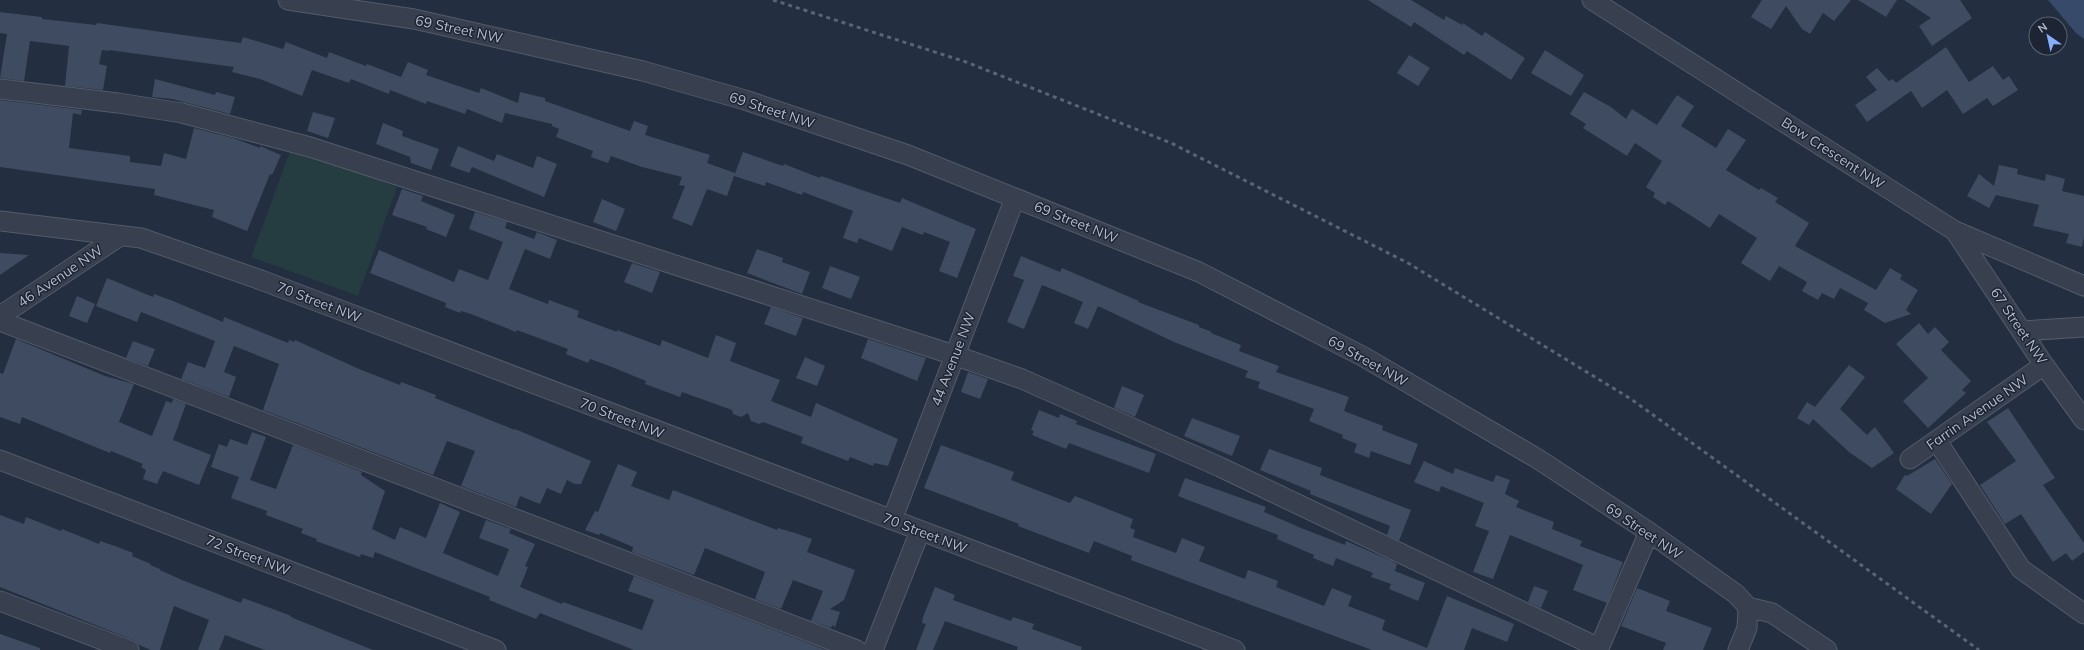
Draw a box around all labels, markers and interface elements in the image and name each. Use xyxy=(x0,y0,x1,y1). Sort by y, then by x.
street label: 69 Street NW xyxy=(414,11,505,47)
north arrow xyxy=(2028,16,2068,56)
text: N xyxy=(2035,20,2050,36)
street label: 69 Street NW xyxy=(727,88,817,132)
street label: Bow Crescent NW xyxy=(1778,113,1888,193)
street label: 69 Street NW xyxy=(1031,197,1121,247)
street label: 46 Avenue NW xyxy=(14,241,106,311)
street label: 70 Street NW xyxy=(274,278,364,326)
street label: 67 Street NW xyxy=(1987,284,2052,368)
street label: 44 Avenue NW xyxy=(927,309,979,408)
street label: 69 Street NW xyxy=(1325,332,1412,391)
street label: Farrin Avenue NW xyxy=(1923,370,2032,454)
street label: 70 Street NW xyxy=(577,394,667,442)
street label: 69 Street NW xyxy=(1602,499,1686,564)
street label: 70 Street NW xyxy=(880,509,970,557)
street label: 72 Street NW xyxy=(203,531,293,579)

